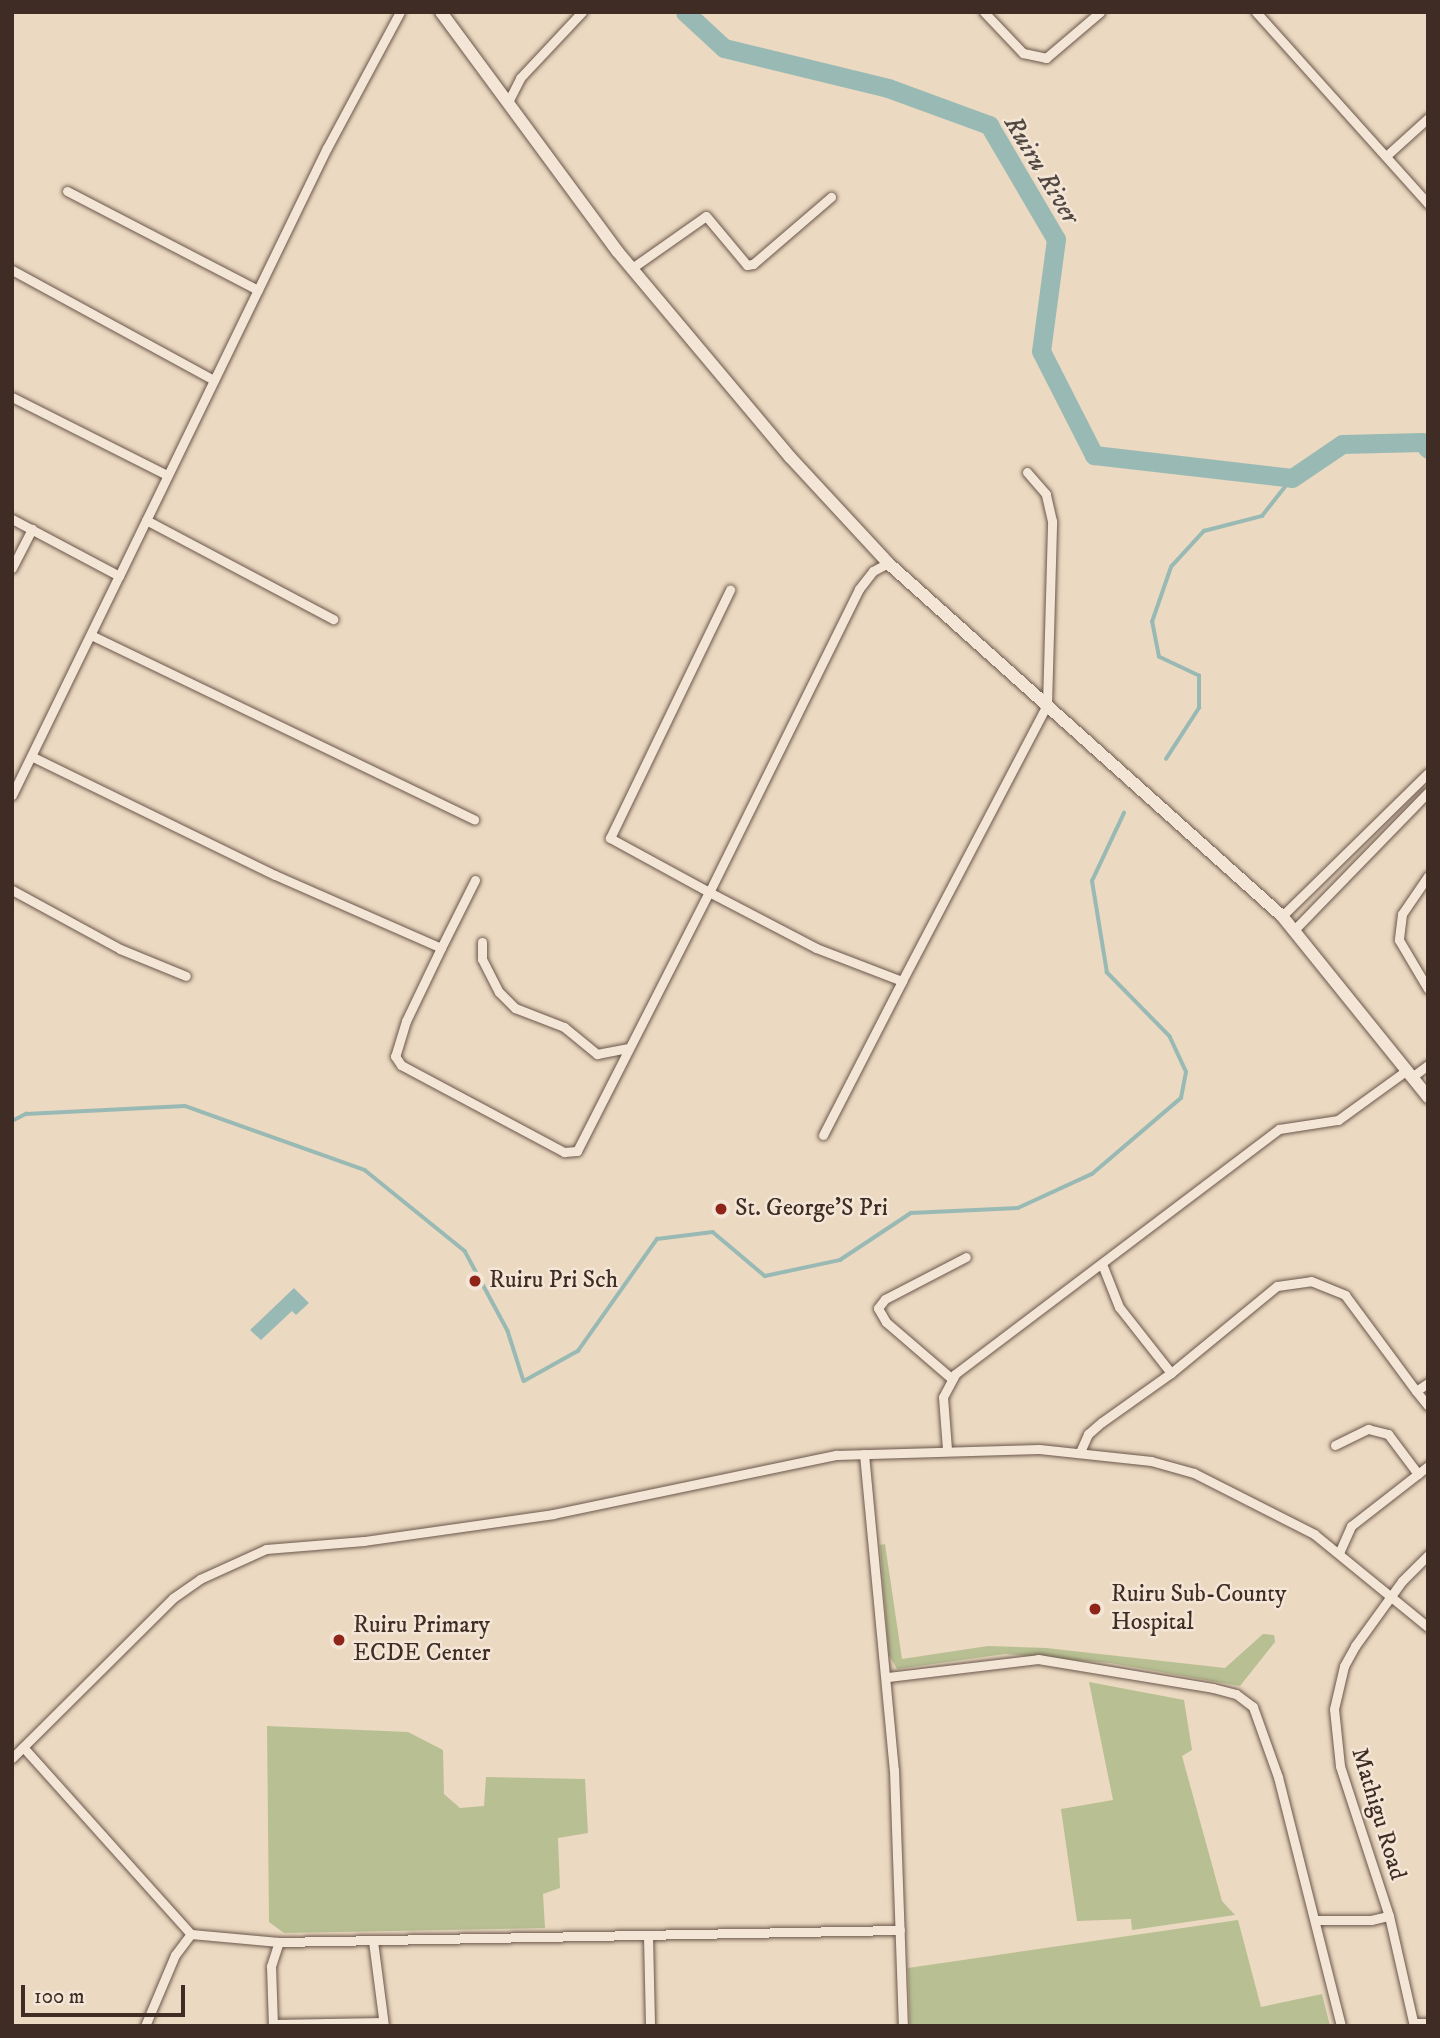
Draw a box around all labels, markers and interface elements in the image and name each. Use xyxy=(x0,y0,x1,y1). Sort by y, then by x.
water label: Ruiru River xyxy=(997,110,1085,230)
place label: St. George'S Pri xyxy=(735,1195,888,1223)
marker: St. George'S Pri xyxy=(713,1201,729,1217)
place label: Ruiru Pri Sch xyxy=(489,1267,618,1295)
marker: Ruiru Pri Sch xyxy=(467,1273,483,1289)
place label: Ruiru Sub-County Hospital xyxy=(1111,1581,1286,1637)
marker: Ruiru Sub-County Hospital xyxy=(1085,1599,1105,1619)
place label: Ruiru Primary ECDE Center xyxy=(353,1612,491,1668)
marker: Ruiru Primary ECDE Center xyxy=(331,1632,347,1648)
street label: Mathigu Road xyxy=(1344,1744,1412,1884)
scale bar xyxy=(24,1972,189,2016)
text: 100 m xyxy=(34,1984,85,2010)

